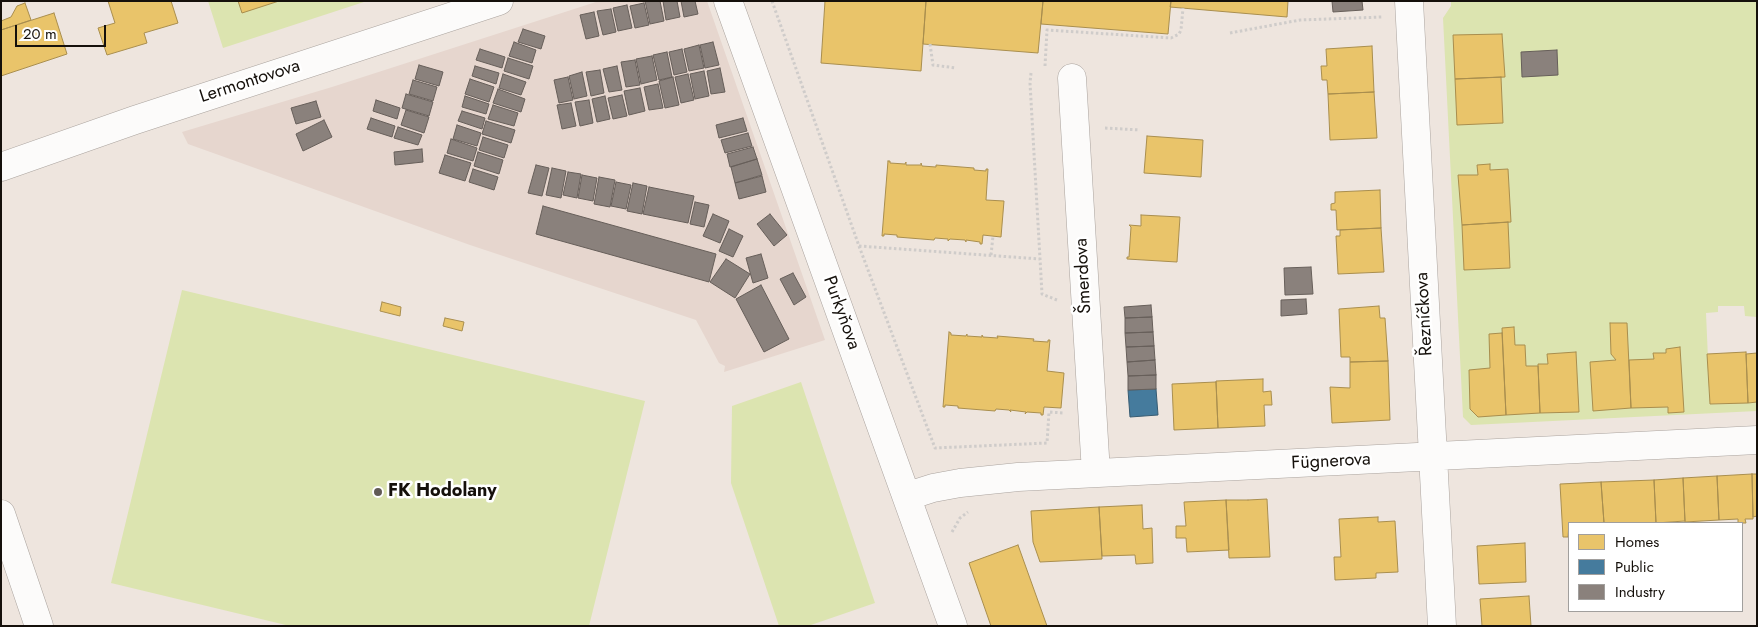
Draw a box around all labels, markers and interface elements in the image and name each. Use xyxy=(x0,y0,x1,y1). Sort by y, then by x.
scale bar xyxy=(18,15,109,47)
text: 20 m xyxy=(23,23,57,45)
street label: Lermontovova xyxy=(197,56,303,108)
street label: Šmerdova xyxy=(1071,238,1097,314)
street label: Řezníčkova xyxy=(1412,272,1438,356)
street label: Purkyňova xyxy=(818,273,864,353)
street label: Fügnerova xyxy=(1291,449,1371,475)
place label: FK Hodolany xyxy=(388,481,497,503)
marker: FK Hodolany xyxy=(372,486,384,498)
legend xyxy=(1568,522,1743,612)
text: Homes xyxy=(1615,531,1659,553)
text: Public xyxy=(1615,556,1654,578)
text: Industry xyxy=(1615,581,1665,603)

